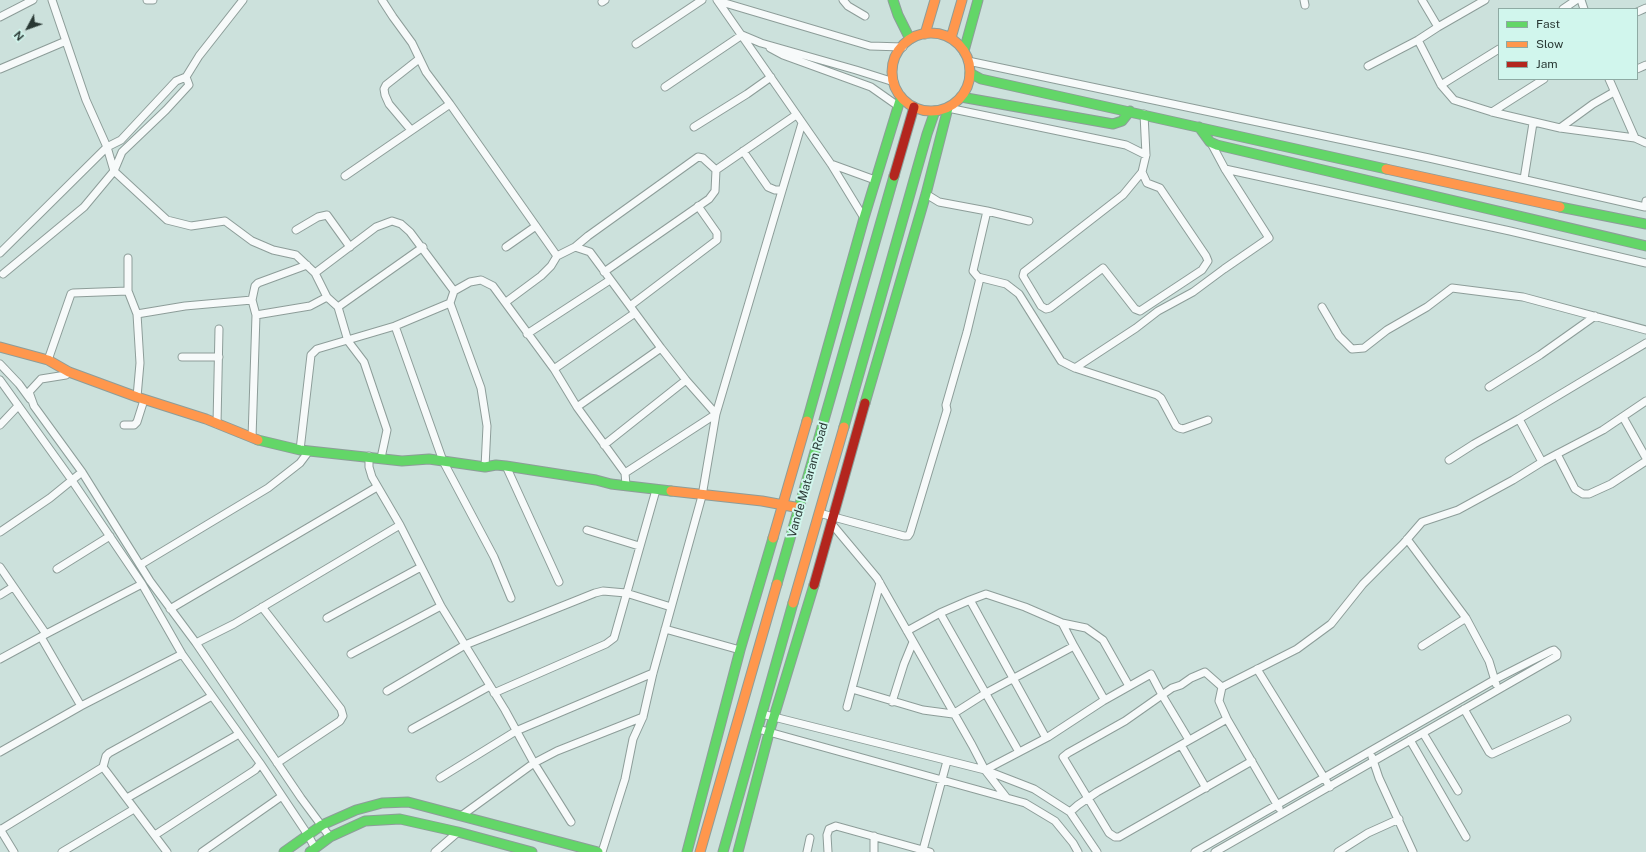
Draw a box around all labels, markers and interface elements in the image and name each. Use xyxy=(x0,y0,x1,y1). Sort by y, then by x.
north arrow xyxy=(8,8,48,48)
legend xyxy=(1498,8,1638,80)
text: Fast xyxy=(1536,17,1560,31)
text: N xyxy=(12,29,26,43)
text: Slow xyxy=(1536,37,1563,51)
text: Jam xyxy=(1536,57,1558,71)
street label: Vande Mataram Road xyxy=(785,421,831,539)

